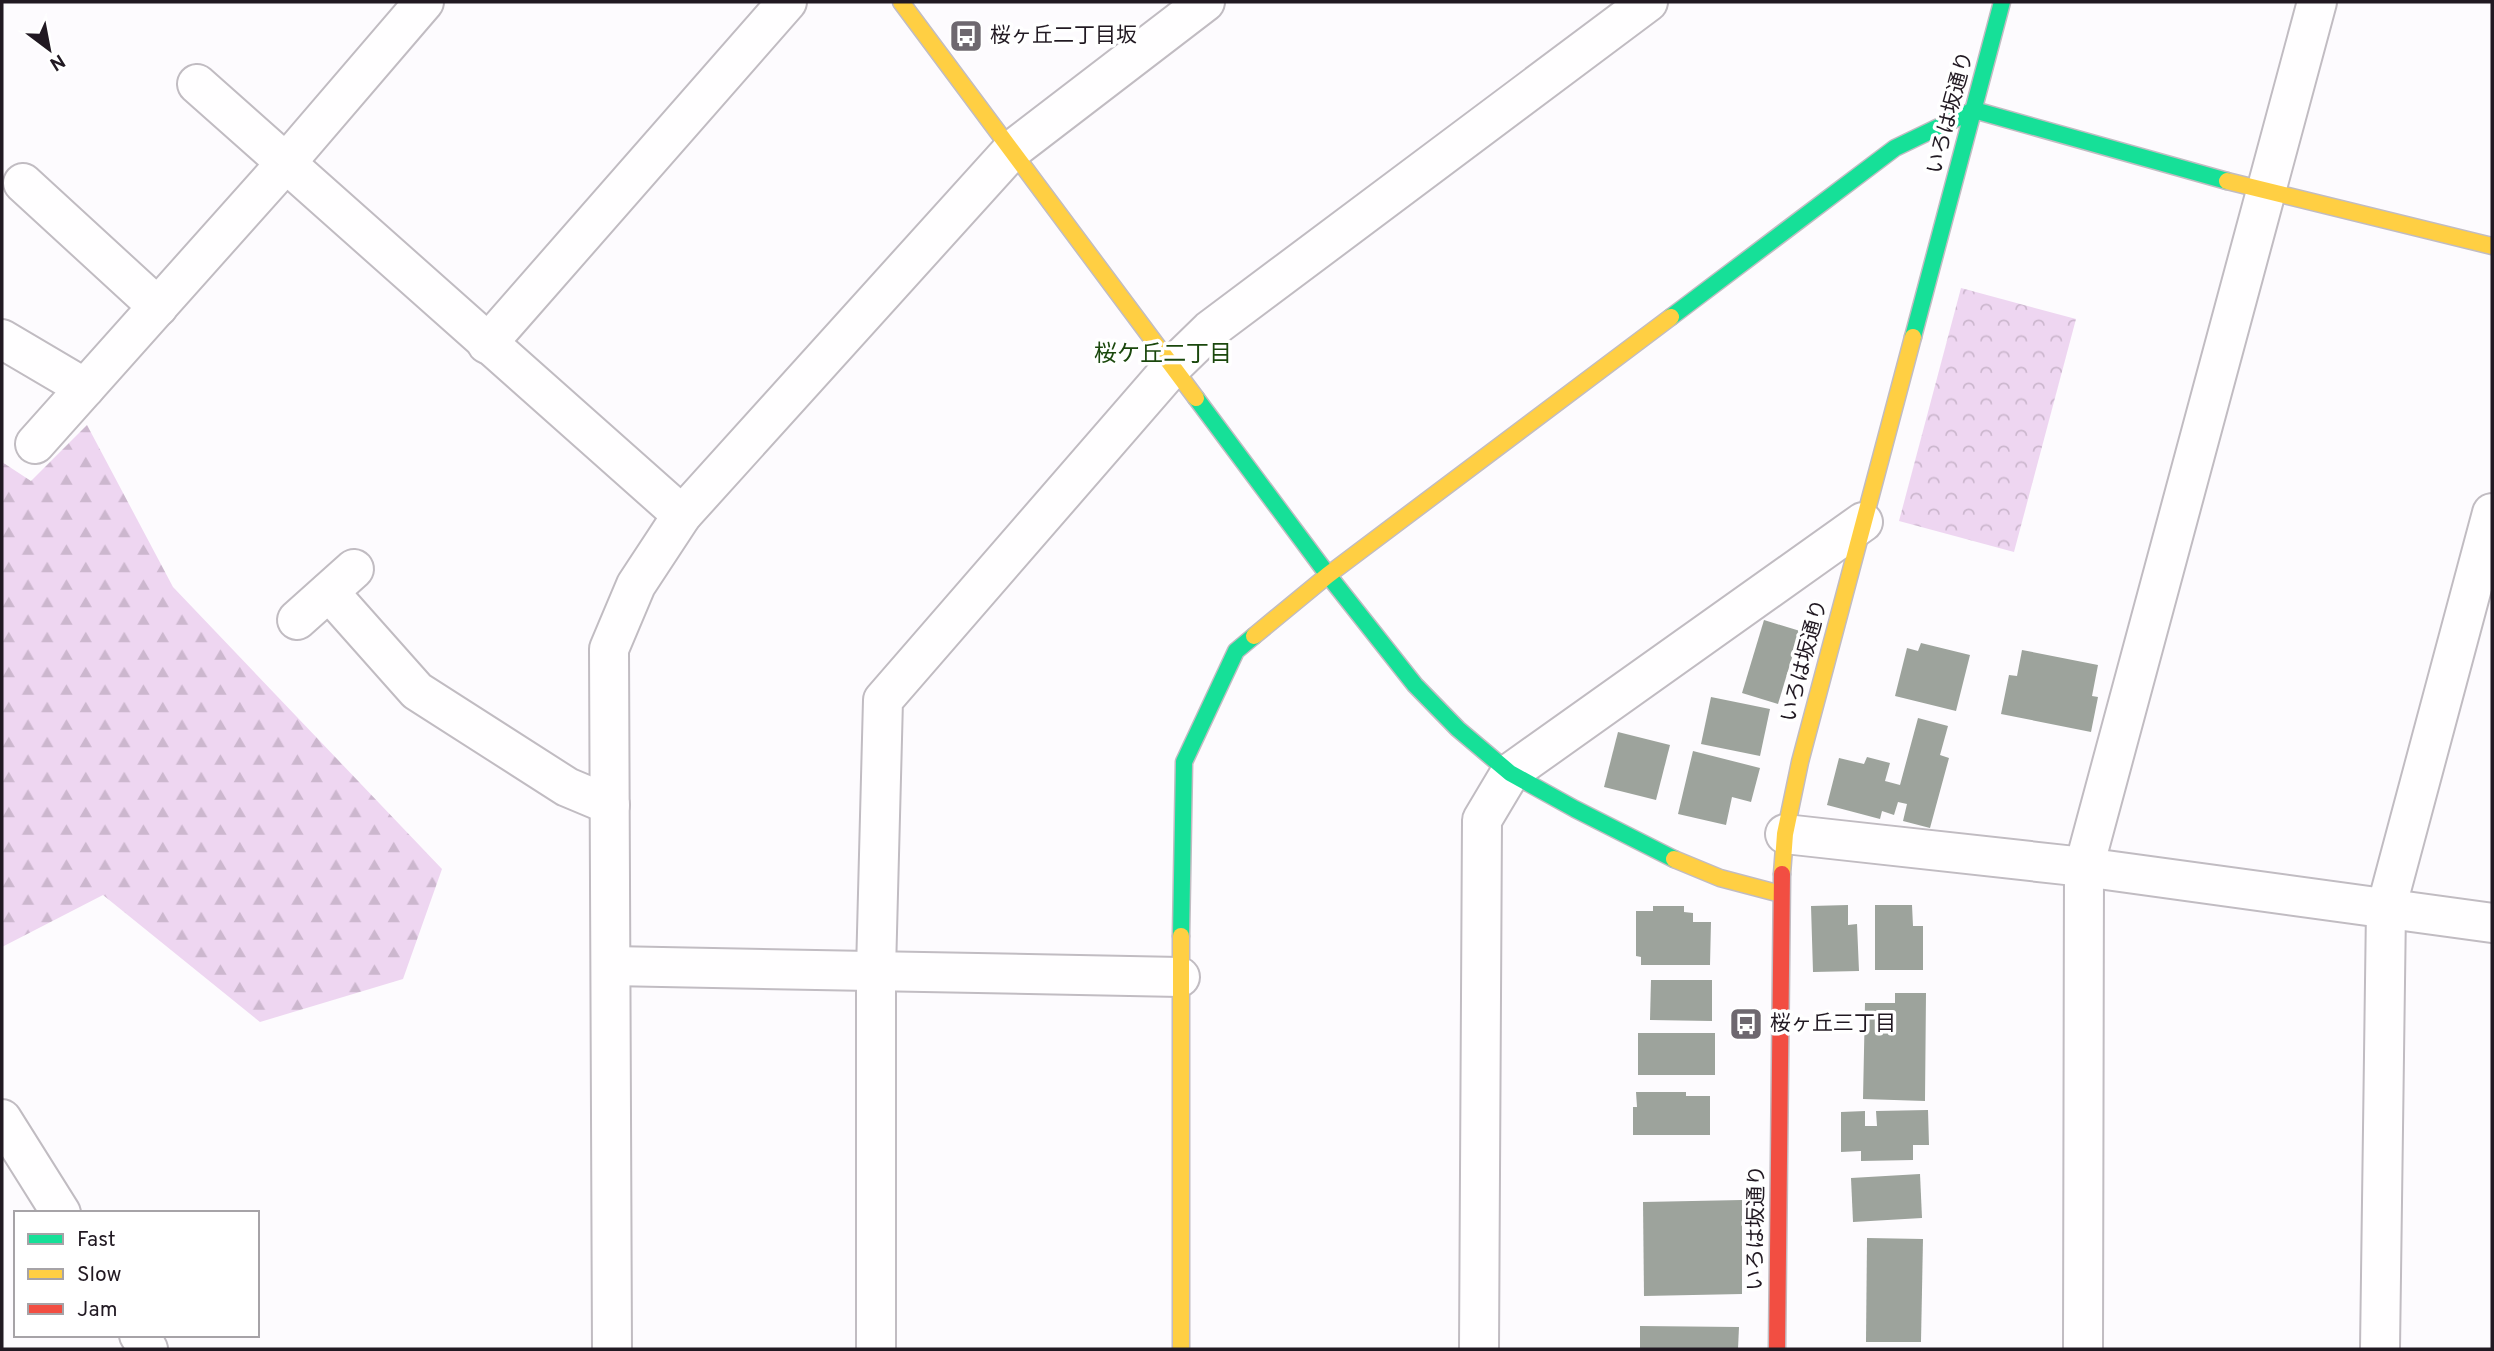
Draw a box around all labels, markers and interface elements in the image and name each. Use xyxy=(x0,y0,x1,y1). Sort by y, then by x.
north arrow xyxy=(14,14,84,84)
bus stop icon: 桜ヶ丘二丁目坂 xyxy=(947,17,985,55)
place label: 桜ヶ丘二丁目坂 xyxy=(990,23,1137,50)
text: N xyxy=(45,48,69,76)
street label: いろは坂通り xyxy=(1922,49,1980,177)
district label: 桜ケ丘二丁目 xyxy=(1094,341,1232,370)
street label: いろは坂通り xyxy=(1776,597,1834,725)
bus stop icon: 桜ヶ丘三丁目 xyxy=(1727,1005,1765,1043)
place label: 桜ヶ丘三丁目 xyxy=(1770,1011,1896,1038)
street label: いろは坂通り xyxy=(1742,1165,1772,1291)
legend xyxy=(14,1211,259,1337)
text: Fast xyxy=(77,1227,116,1254)
text: Slow xyxy=(77,1262,122,1289)
text: Jam xyxy=(77,1297,118,1324)

